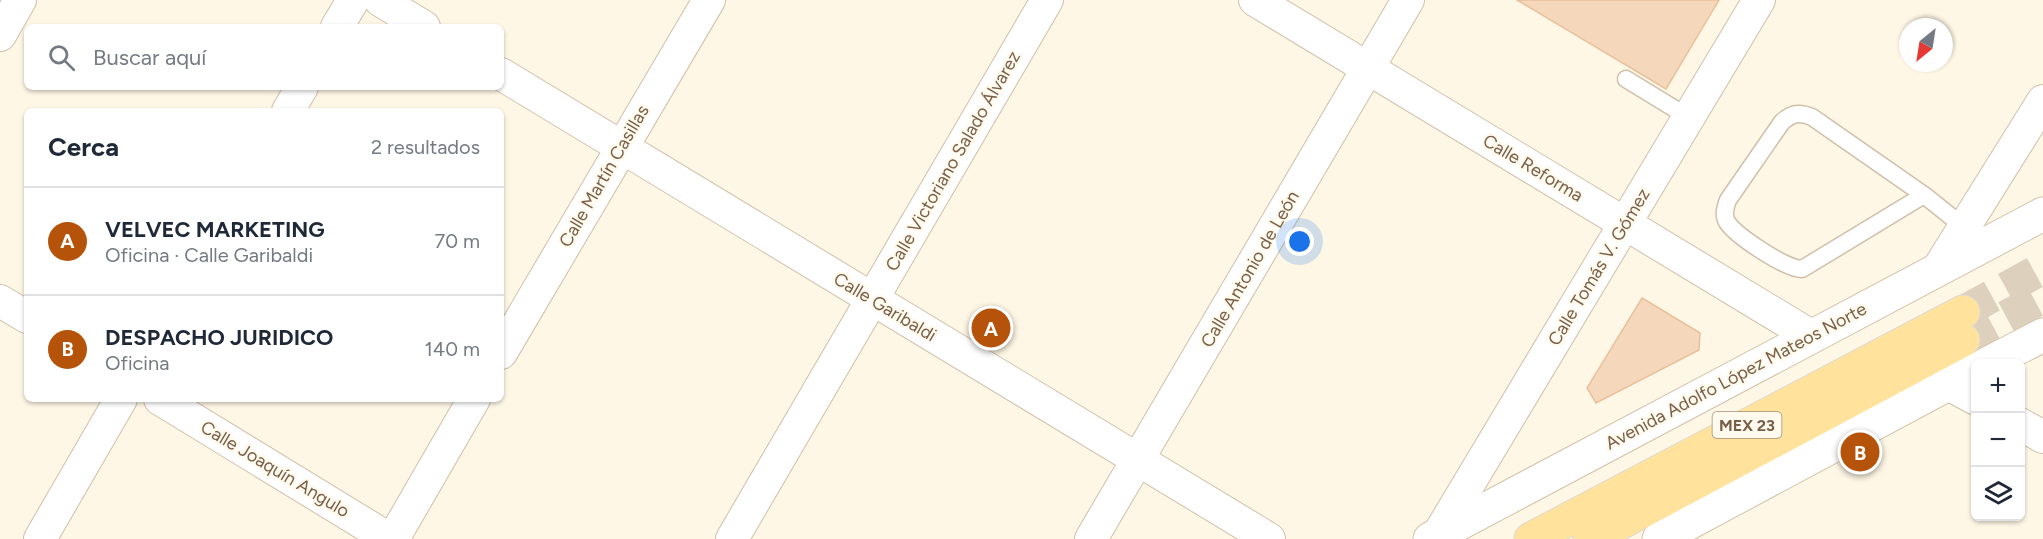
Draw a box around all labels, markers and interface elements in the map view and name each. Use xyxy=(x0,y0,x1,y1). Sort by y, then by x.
north arrow xyxy=(1899,18,1953,72)
search box xyxy=(24,24,504,90)
icon: search xyxy=(45,41,78,74)
text: Buscar aquí xyxy=(93,44,206,71)
street label: Calle Victoriano Salado Álvarez xyxy=(881,47,1025,275)
street label: Calle Martín Casillas xyxy=(554,101,654,251)
street label: Calle Reforma xyxy=(1479,129,1587,207)
text: Cerca xyxy=(48,131,119,163)
text: 2 resultados xyxy=(371,135,480,159)
street label: Calle Tomás V. Gómez xyxy=(1543,184,1655,350)
street label: Calle Antonio de León xyxy=(1196,187,1304,351)
text: VELVEC MARKETING xyxy=(105,216,325,243)
your location xyxy=(1285,227,1314,256)
text: A xyxy=(60,229,75,253)
text: 70 m xyxy=(434,229,480,253)
text: Oficina · Calle Garibaldi xyxy=(105,243,313,267)
street label: Calle Garibaldi xyxy=(830,268,940,346)
street label: Avenida Adolfo López Mateos Norte xyxy=(1602,298,1871,454)
pin: A xyxy=(972,306,1010,350)
text: DESPACHO JURIDICO xyxy=(105,324,333,351)
text: B xyxy=(61,337,74,361)
text: 140 m xyxy=(425,337,480,361)
text: Oficina xyxy=(105,351,169,375)
map controls xyxy=(1971,359,2025,521)
button: + xyxy=(1971,359,2025,413)
road number: MEX 23 xyxy=(1712,412,1782,438)
button: − xyxy=(1971,413,2025,467)
street label: Calle Joaquín Angulo xyxy=(197,416,353,522)
pin: B xyxy=(1840,430,1880,474)
button: layers xyxy=(1971,467,2025,521)

